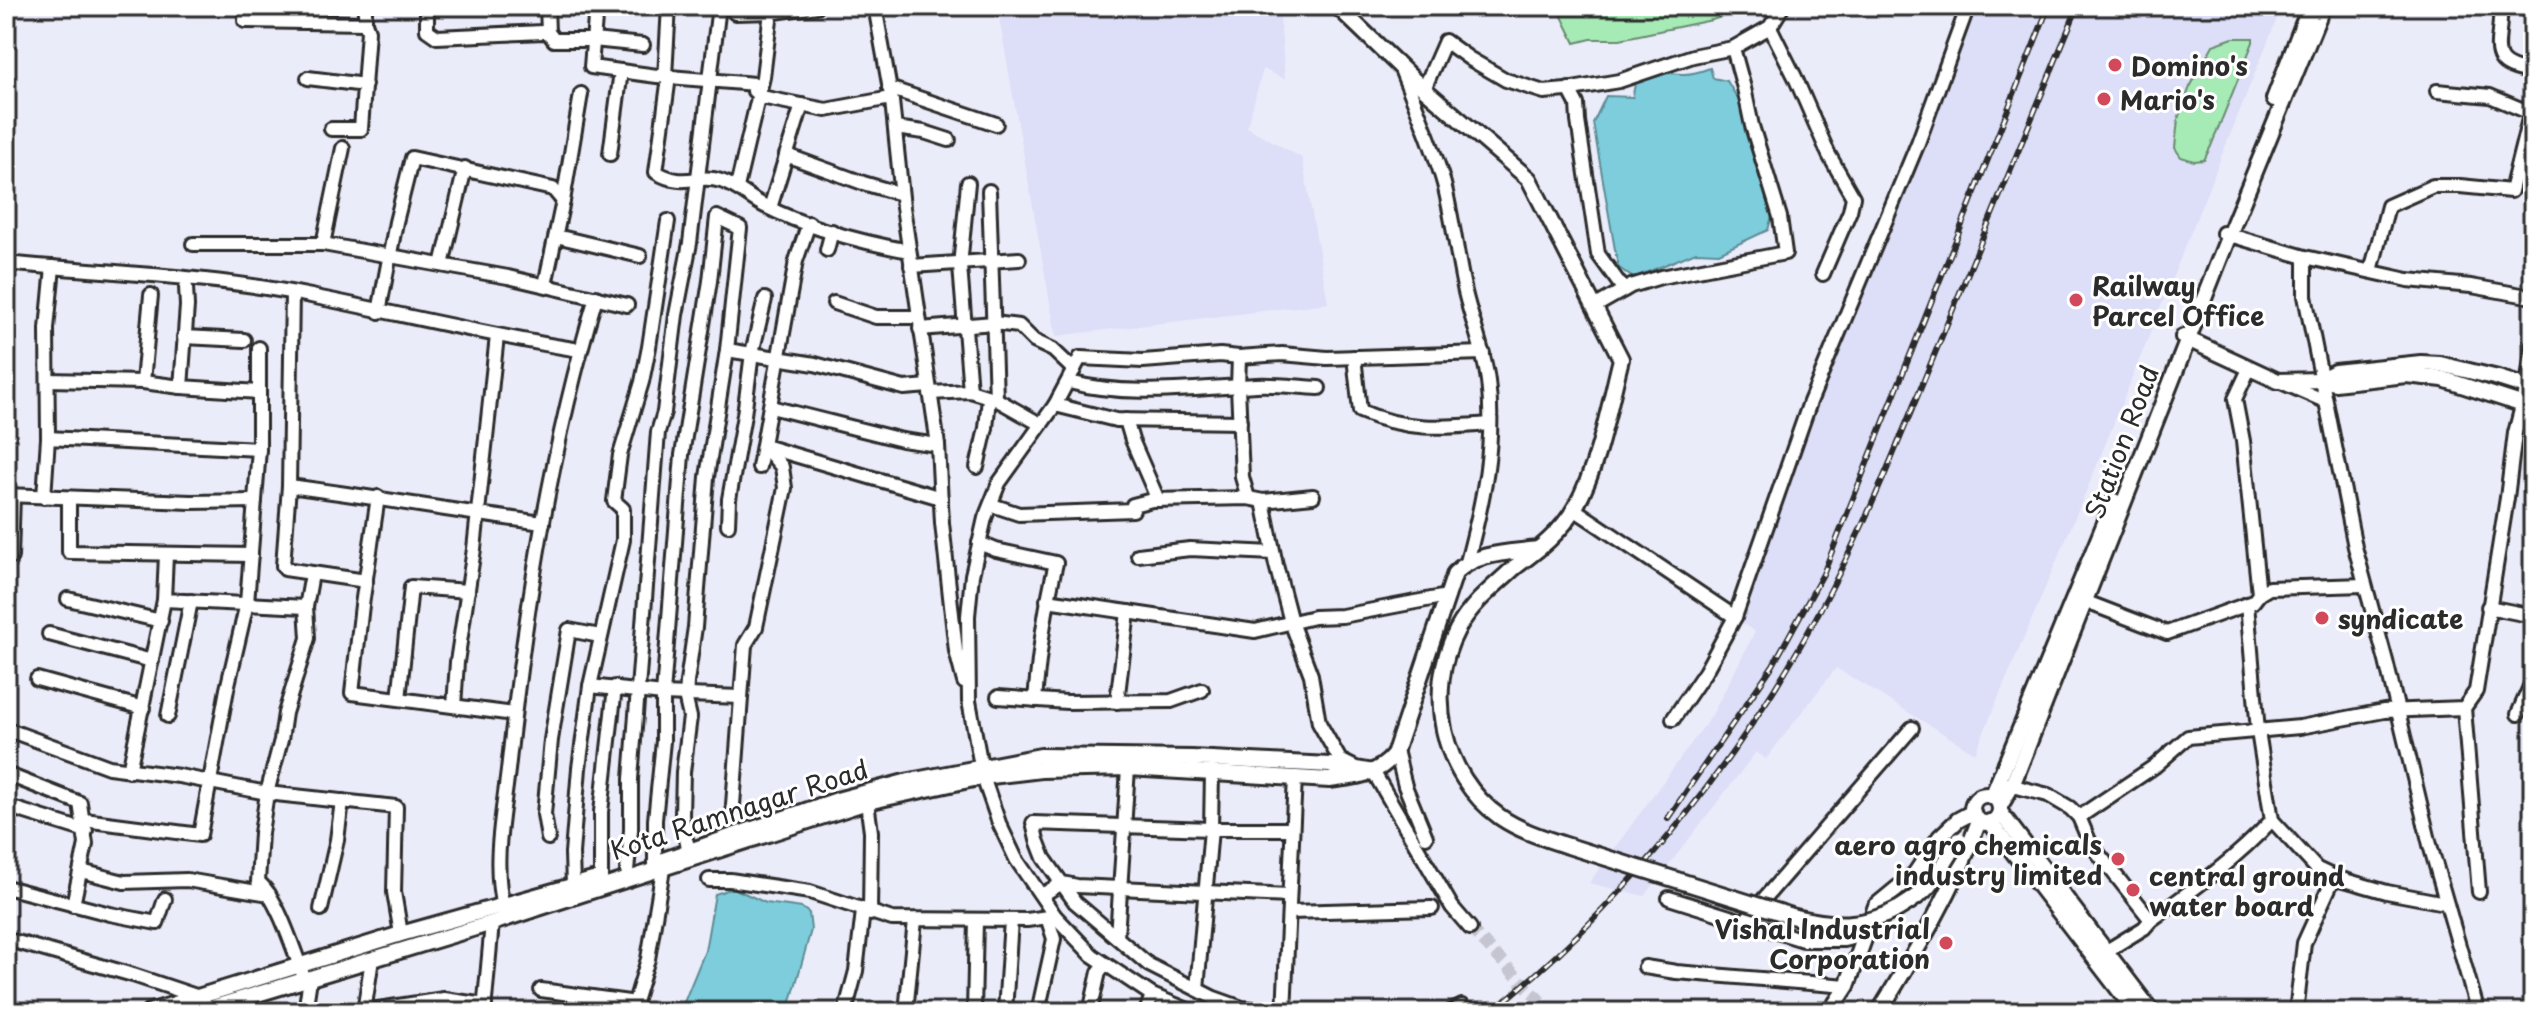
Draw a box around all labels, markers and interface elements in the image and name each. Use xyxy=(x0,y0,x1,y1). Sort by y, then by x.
place label: Domino's xyxy=(2131,46,2248,85)
marker: Domino's xyxy=(2106,56,2124,74)
place label: Mario's xyxy=(2120,80,2215,119)
marker: Mario's xyxy=(2095,90,2113,108)
place label: Railway Parcel Office xyxy=(2092,266,2264,335)
marker: Railway Parcel Office xyxy=(2067,291,2085,309)
street label: Station Road xyxy=(2074,360,2168,524)
place label: syndicate xyxy=(2338,599,2463,638)
marker: syndicate xyxy=(2313,609,2331,627)
street label: Kota Ramnagar Road xyxy=(605,749,873,869)
place label: aero agro chemicals industry limited xyxy=(1834,825,2102,894)
marker: aero agro chemicals industry limited xyxy=(2109,850,2127,868)
place label: central ground water board xyxy=(2149,856,2345,925)
marker: central ground water board xyxy=(2124,881,2142,899)
place label: Vishal Industrial Corporation xyxy=(1715,909,1930,978)
marker: Vishal Industrial Corporation xyxy=(1937,934,1955,952)

